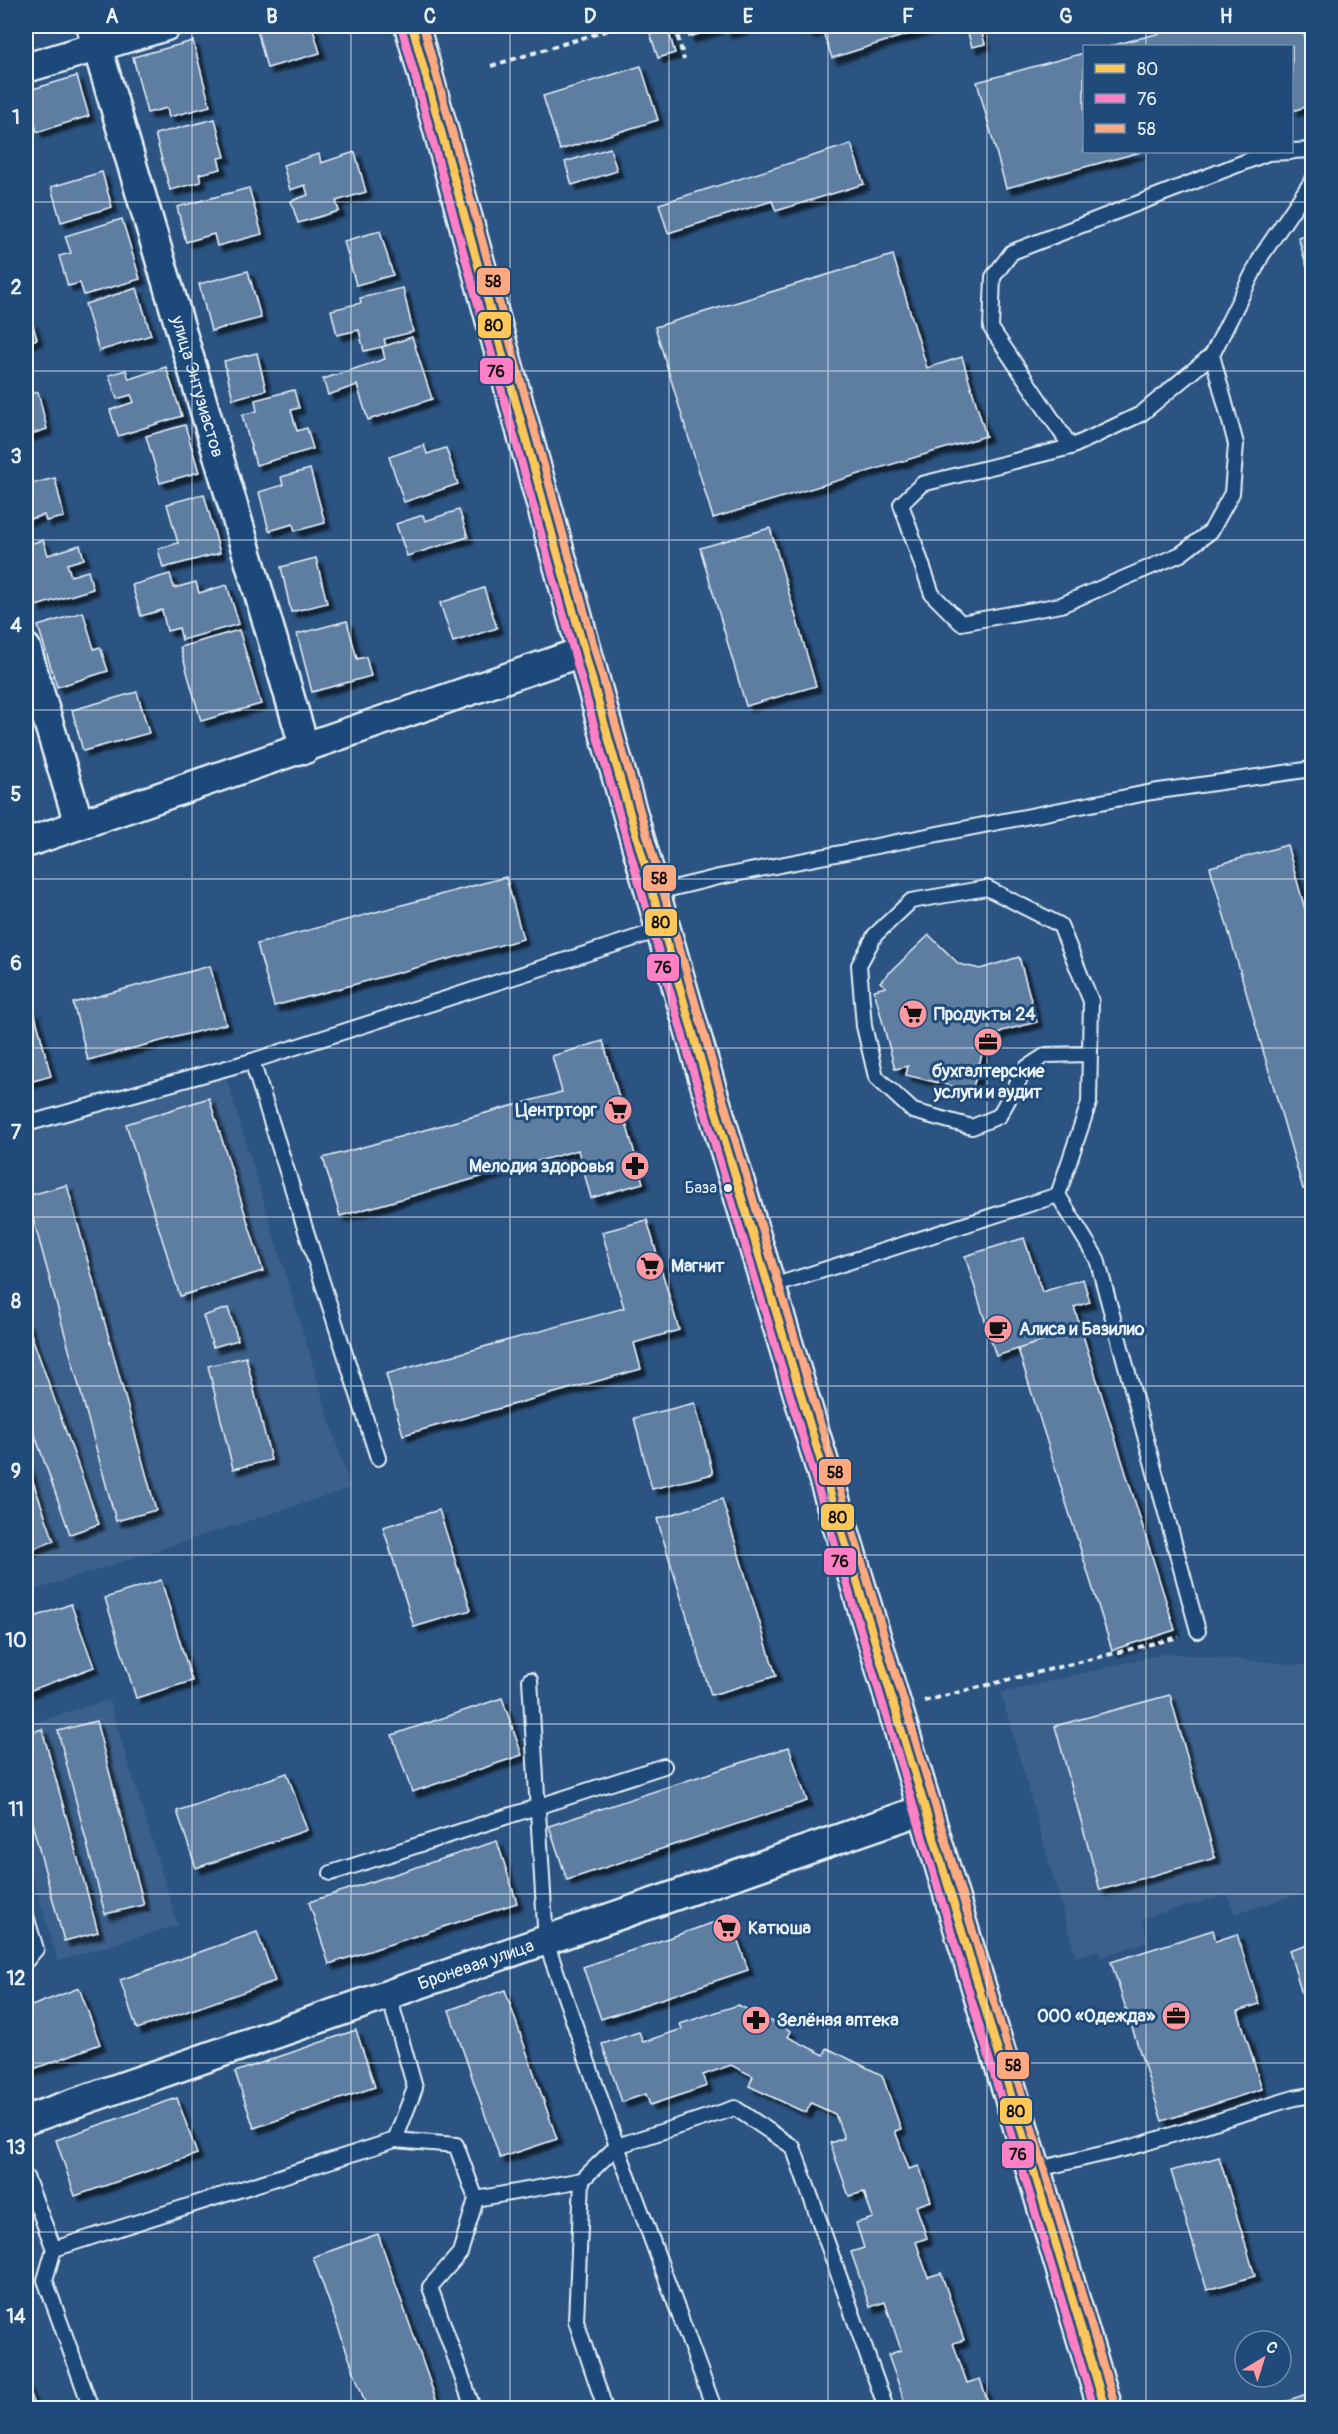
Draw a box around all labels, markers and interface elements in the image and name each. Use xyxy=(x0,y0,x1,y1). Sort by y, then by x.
text: A xyxy=(106,4,119,29)
text: B xyxy=(266,4,278,29)
text: C xyxy=(424,4,436,29)
text: D xyxy=(584,4,597,29)
text: E xyxy=(743,4,754,29)
text: F xyxy=(902,4,914,29)
text: G xyxy=(1059,4,1073,29)
text: H xyxy=(1220,4,1233,29)
legend xyxy=(1083,45,1293,153)
text: 80 xyxy=(1137,58,1158,81)
text: 76 xyxy=(1137,88,1157,111)
text: 1 xyxy=(12,105,20,130)
text: 58 xyxy=(1137,118,1156,141)
line badge: 58 xyxy=(476,267,511,296)
text: 58 xyxy=(485,272,501,292)
text: 2 xyxy=(10,275,22,300)
line badge: 80 xyxy=(477,311,512,339)
street label: улица Энтузиастов xyxy=(166,312,230,460)
text: 80 xyxy=(485,316,504,336)
line badge: 76 xyxy=(479,357,514,385)
text: 76 xyxy=(487,362,505,382)
text: 3 xyxy=(10,444,22,469)
text: 4 xyxy=(10,613,22,638)
text: 5 xyxy=(11,782,22,807)
line badge: 58 xyxy=(642,864,677,892)
text: 58 xyxy=(651,869,667,889)
line badge: 80 xyxy=(644,908,678,937)
text: 80 xyxy=(652,913,671,933)
text: 6 xyxy=(10,951,22,976)
line badge: 76 xyxy=(646,953,680,982)
text: 76 xyxy=(654,958,672,978)
supermarket icon: Продукты 24 xyxy=(897,998,929,1030)
place label: Продукты 24 xyxy=(934,1003,1036,1026)
office icon: бухгалтерские услуги и аудит xyxy=(972,1026,1004,1058)
place label: бухгалтерские услуги и аудит xyxy=(932,1060,1045,1104)
supermarket icon: Центрторг xyxy=(602,1094,634,1126)
place label: Центрторг xyxy=(516,1099,598,1122)
text: 7 xyxy=(11,1120,22,1145)
pharmacy icon: Мелодия здоровья xyxy=(619,1150,651,1182)
place label: Мелодия здоровья xyxy=(469,1155,614,1178)
place label: База xyxy=(685,1178,717,1198)
marker: База xyxy=(722,1182,734,1194)
supermarket icon: Магнит xyxy=(634,1250,666,1282)
place label: Магнит xyxy=(671,1255,725,1278)
text: 8 xyxy=(11,1289,21,1314)
cafe icon: Алиса и Базилио xyxy=(982,1313,1014,1345)
place label: Алиса и Базилио xyxy=(1019,1318,1145,1341)
line badge: 58 xyxy=(818,1458,852,1486)
text: 9 xyxy=(11,1459,21,1484)
text: 58 xyxy=(827,1463,843,1483)
line badge: 80 xyxy=(820,1503,855,1531)
text: 80 xyxy=(829,1508,848,1528)
line badge: 76 xyxy=(823,1547,857,1576)
text: 76 xyxy=(831,1552,849,1572)
text: 10 xyxy=(5,1628,27,1653)
text: 11 xyxy=(8,1797,24,1822)
supermarket icon: Катюша xyxy=(711,1912,743,1944)
place label: Катюша xyxy=(748,1917,812,1940)
street label: Броневая улица xyxy=(415,1934,537,1995)
text: 12 xyxy=(7,1966,26,1991)
office icon: ООО «Одежда» xyxy=(1160,2000,1192,2032)
pharmacy icon: Зелёная аптека xyxy=(740,2004,772,2036)
place label: ООО «Одежда» xyxy=(1037,2005,1156,2028)
place label: Зелёная аптека xyxy=(777,2009,899,2032)
line badge: 58 xyxy=(996,2051,1030,2080)
text: 58 xyxy=(1005,2056,1021,2076)
line badge: 80 xyxy=(999,2097,1033,2125)
text: 80 xyxy=(1007,2102,1026,2122)
text: 13 xyxy=(7,2135,25,2160)
line badge: 76 xyxy=(1001,2140,1035,2169)
text: 76 xyxy=(1009,2145,1027,2165)
text: 14 xyxy=(6,2304,26,2329)
north arrow xyxy=(1233,2329,1293,2389)
text: С xyxy=(1262,2337,1282,2359)

